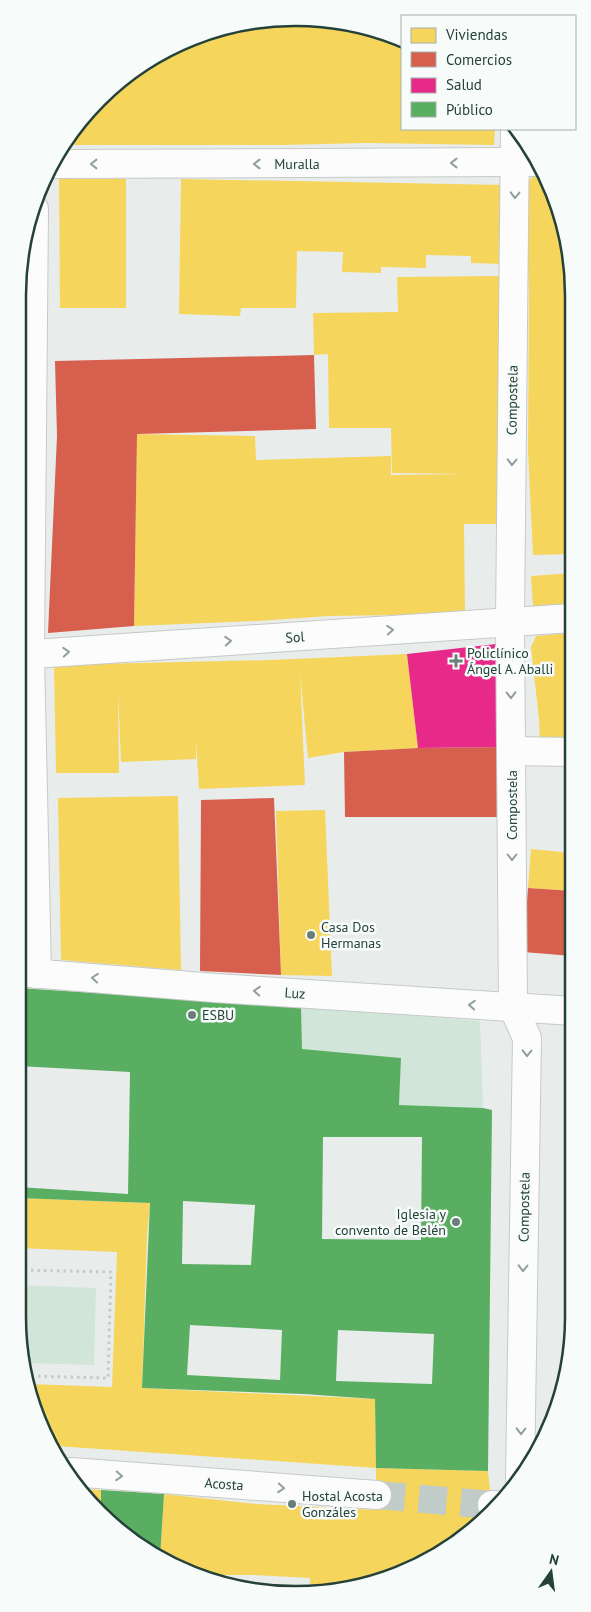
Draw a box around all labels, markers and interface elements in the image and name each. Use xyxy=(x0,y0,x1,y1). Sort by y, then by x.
legend xyxy=(401,15,576,130)
text: Viviendas xyxy=(445,25,507,44)
text: Comercios xyxy=(446,50,512,69)
text: Salud xyxy=(446,75,482,94)
text: Público xyxy=(446,100,493,119)
street label: Muralla xyxy=(274,155,320,173)
one-way arrow xyxy=(450,158,458,168)
one-way arrow xyxy=(90,159,98,169)
one-way arrow xyxy=(253,159,260,169)
one-way arrow xyxy=(509,191,520,199)
street label: Compostela xyxy=(502,365,522,435)
one-way arrow xyxy=(507,459,517,467)
one-way arrow xyxy=(387,625,395,636)
street label: Sol xyxy=(285,627,305,647)
one-way arrow xyxy=(225,636,233,647)
place label: Policlínico Ángel A. Aballi xyxy=(467,644,553,678)
one-way arrow xyxy=(62,647,70,658)
marker: Policlínico Ángel A. Aballi xyxy=(449,654,463,668)
one-way arrow xyxy=(506,692,516,699)
street label: Compostela xyxy=(503,770,521,840)
one-way arrow xyxy=(507,854,517,862)
place label: Casa Dos Hermanas xyxy=(321,918,381,952)
marker: Casa Dos Hermanas xyxy=(305,929,317,941)
one-way arrow xyxy=(91,973,99,984)
street label: Luz xyxy=(284,983,306,1003)
one-way arrow xyxy=(253,986,261,997)
one-way arrow xyxy=(467,999,475,1010)
place label: ESBU xyxy=(202,1006,234,1024)
marker: ESBU xyxy=(186,1009,198,1021)
one-way arrow xyxy=(522,1050,532,1058)
street label: Compostela xyxy=(514,1172,534,1242)
place label: Iglesia y convento de Belén xyxy=(335,1205,446,1239)
marker: Iglesia y convento de Belén xyxy=(450,1216,462,1228)
one-way arrow xyxy=(518,1265,528,1273)
one-way arrow xyxy=(516,1428,526,1435)
one-way arrow xyxy=(115,1470,123,1481)
street label: Acosta xyxy=(204,1474,244,1494)
one-way arrow xyxy=(278,1482,286,1493)
place label: Hostal Acosta Gonzáles xyxy=(302,1487,383,1521)
marker: Hostal Acosta Gonzáles xyxy=(286,1498,298,1510)
north arrow xyxy=(526,1547,576,1597)
text: N xyxy=(548,1550,561,1569)

